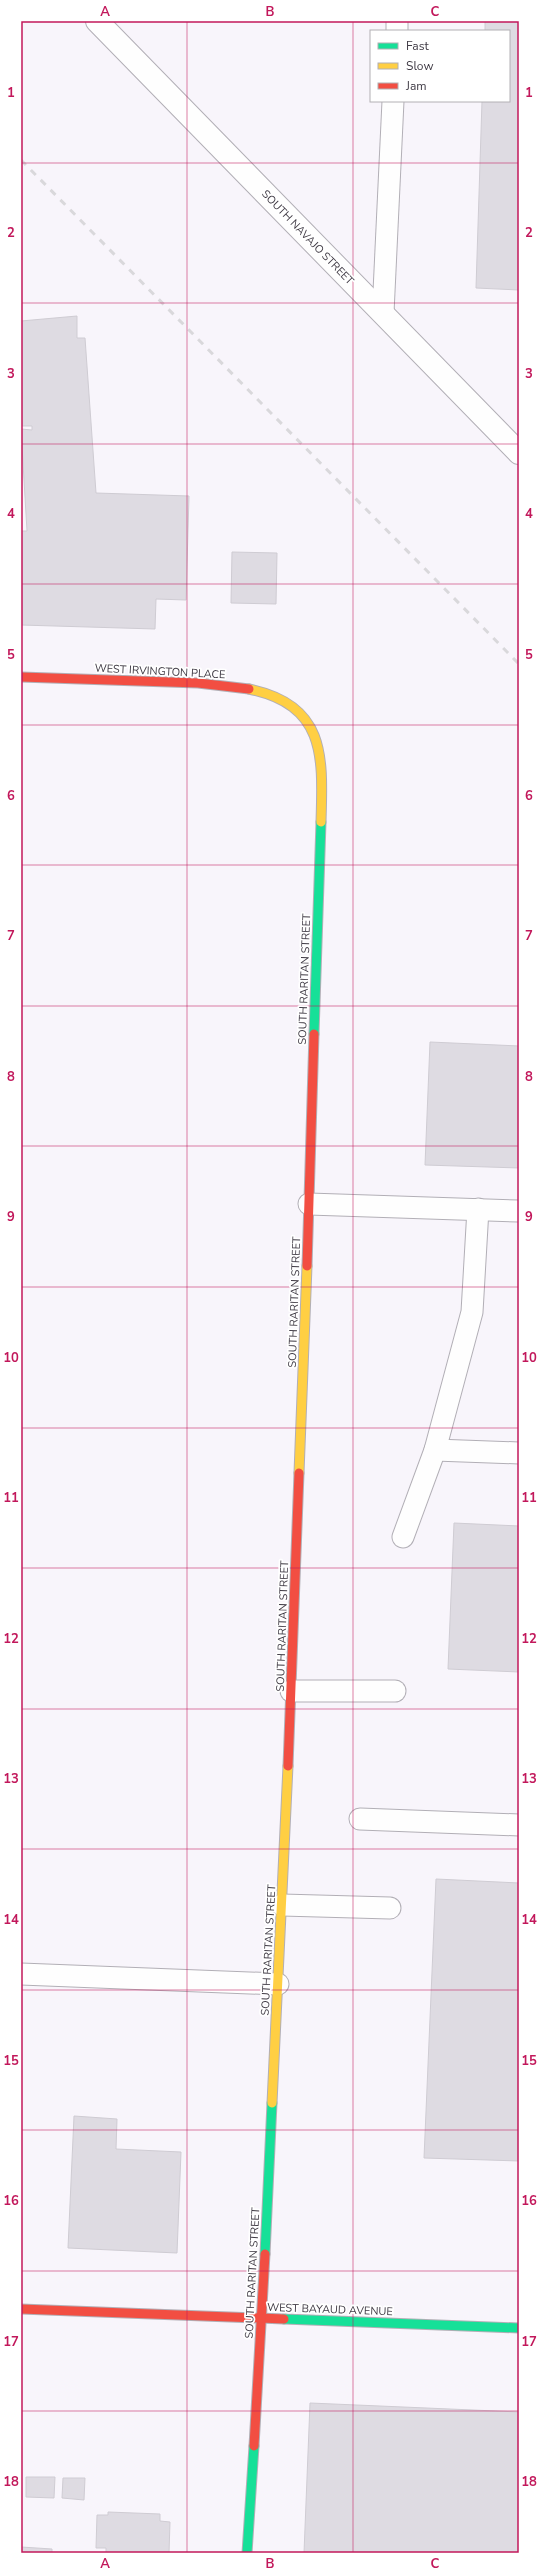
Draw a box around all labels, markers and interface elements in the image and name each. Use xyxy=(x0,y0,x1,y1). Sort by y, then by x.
text: A xyxy=(100,3,110,21)
text: B xyxy=(266,3,275,21)
text: C xyxy=(431,3,440,21)
legend xyxy=(370,30,510,102)
text: Fast xyxy=(406,38,429,54)
text: Slow xyxy=(406,58,434,74)
text: Jam xyxy=(405,78,427,94)
text: 1 xyxy=(7,84,15,102)
text: 1 xyxy=(525,84,533,102)
street label: SOUTH NAVAJO STREET xyxy=(258,187,357,288)
text: 2 xyxy=(7,224,15,242)
text: 2 xyxy=(525,224,533,242)
text: 3 xyxy=(7,365,15,383)
text: 3 xyxy=(525,365,533,383)
text: 4 xyxy=(7,505,15,523)
text: 4 xyxy=(525,505,533,523)
text: 5 xyxy=(7,646,15,664)
text: 5 xyxy=(525,646,533,664)
street label: WEST IRVINGTON PLACE xyxy=(94,661,226,682)
text: 6 xyxy=(7,787,15,805)
text: 6 xyxy=(525,787,533,805)
street label: SOUTH RARITAN STREET xyxy=(295,913,314,1045)
text: 7 xyxy=(7,927,15,945)
text: 7 xyxy=(525,927,533,945)
text: 8 xyxy=(7,1068,15,1086)
text: 8 xyxy=(525,1068,533,1086)
text: 9 xyxy=(7,1208,15,1226)
text: 9 xyxy=(525,1208,533,1226)
street label: SOUTH RARITAN STREET xyxy=(285,1236,304,1368)
text: 10 xyxy=(3,1349,19,1367)
text: 10 xyxy=(521,1349,537,1367)
text: 11 xyxy=(3,1489,19,1507)
text: 11 xyxy=(521,1489,537,1507)
street label: SOUTH RARITAN STREET xyxy=(273,1560,292,1692)
text: 12 xyxy=(3,1630,19,1648)
text: 12 xyxy=(521,1630,537,1648)
text: 13 xyxy=(3,1770,19,1788)
text: 13 xyxy=(521,1770,537,1788)
street label: SOUTH RARITAN STREET xyxy=(258,1884,279,2016)
text: 14 xyxy=(3,1911,19,1929)
text: 14 xyxy=(521,1911,537,1929)
text: 15 xyxy=(3,2052,19,2070)
text: 15 xyxy=(521,2052,537,2070)
text: 16 xyxy=(3,2192,19,2210)
text: 16 xyxy=(521,2192,537,2210)
street label: SOUTH RARITAN STREET xyxy=(242,2207,263,2339)
street label: WEST BAYAUD AVENUE xyxy=(267,2300,393,2319)
text: 17 xyxy=(3,2333,19,2351)
text: 17 xyxy=(521,2333,537,2351)
text: 18 xyxy=(3,2473,19,2491)
text: 18 xyxy=(521,2473,537,2491)
text: A xyxy=(100,2555,110,2573)
text: B xyxy=(266,2555,275,2573)
text: C xyxy=(431,2555,440,2573)

